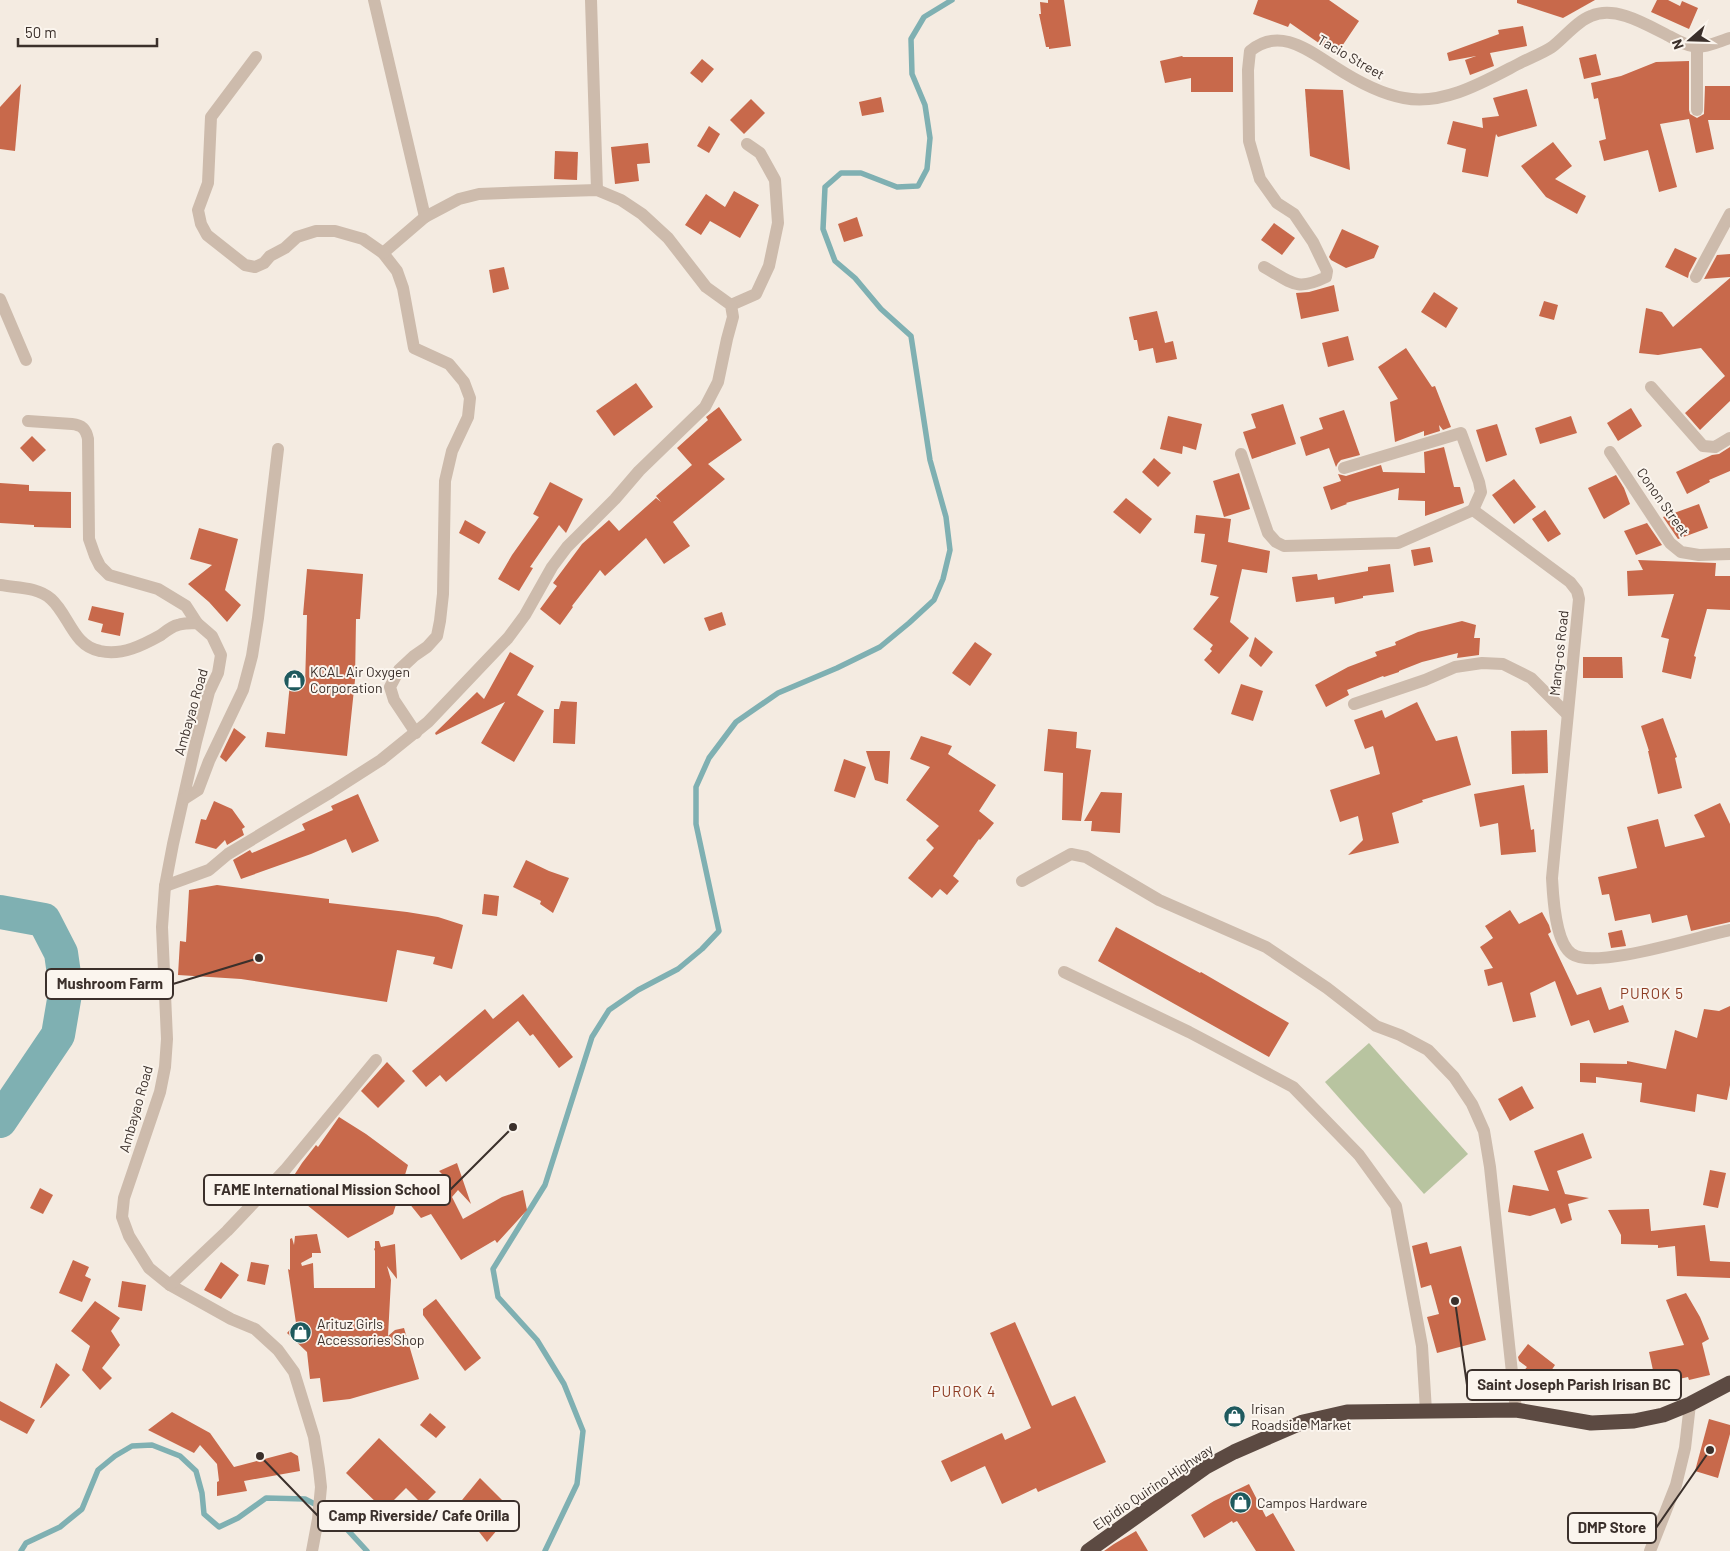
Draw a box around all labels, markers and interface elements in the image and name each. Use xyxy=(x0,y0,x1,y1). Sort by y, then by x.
scale bar xyxy=(18,15,156,47)
north arrow xyxy=(1665,15,1715,65)
text: 50 m xyxy=(25,23,57,41)
street label: Tacio Street xyxy=(1315,31,1388,83)
text: N xyxy=(1668,37,1687,52)
street label: Conon Street xyxy=(1634,464,1693,539)
street label: Mang-os Road xyxy=(1546,609,1571,697)
place label: KCAL Air Oxygen Corporation xyxy=(310,663,410,696)
street label: Ambayao Road xyxy=(170,666,211,757)
shop icon: KCAL Air Oxygen Corporation xyxy=(282,668,306,692)
callout: Mushroom Farm xyxy=(46,969,173,999)
text: Mushroom Farm xyxy=(57,974,163,992)
district label: PUROK 5 xyxy=(1620,984,1684,1002)
street label: Ambayao Road xyxy=(115,1063,156,1154)
callout: FAME International Mission School xyxy=(204,1175,450,1205)
text: FAME International Mission School xyxy=(214,1180,440,1198)
place label: Arituz Girls Accessories Shop xyxy=(317,1315,425,1348)
shop icon: Arituz Girls Accessories Shop xyxy=(289,1320,313,1344)
callout: Saint Joseph Parish Irisan BC xyxy=(1467,1370,1681,1400)
text: Saint Joseph Parish Irisan BC xyxy=(1477,1375,1671,1393)
district label: PUROK 4 xyxy=(932,1382,996,1400)
place label: Irisan Roadside Market xyxy=(1251,1400,1352,1433)
shop icon: Irisan Roadside Market xyxy=(1223,1405,1247,1429)
street label: Elpidio Quirino Highway xyxy=(1089,1440,1217,1533)
shop icon: Campos Hardware xyxy=(1229,1491,1253,1515)
place label: Campos Hardware xyxy=(1257,1494,1368,1511)
callout: Camp Riverside/ Cafe Orilla xyxy=(318,1501,519,1531)
text: Camp Riverside/ Cafe Orilla xyxy=(329,1506,509,1524)
callout: DMP Store xyxy=(1568,1513,1656,1543)
text: DMP Store xyxy=(1578,1518,1646,1536)

